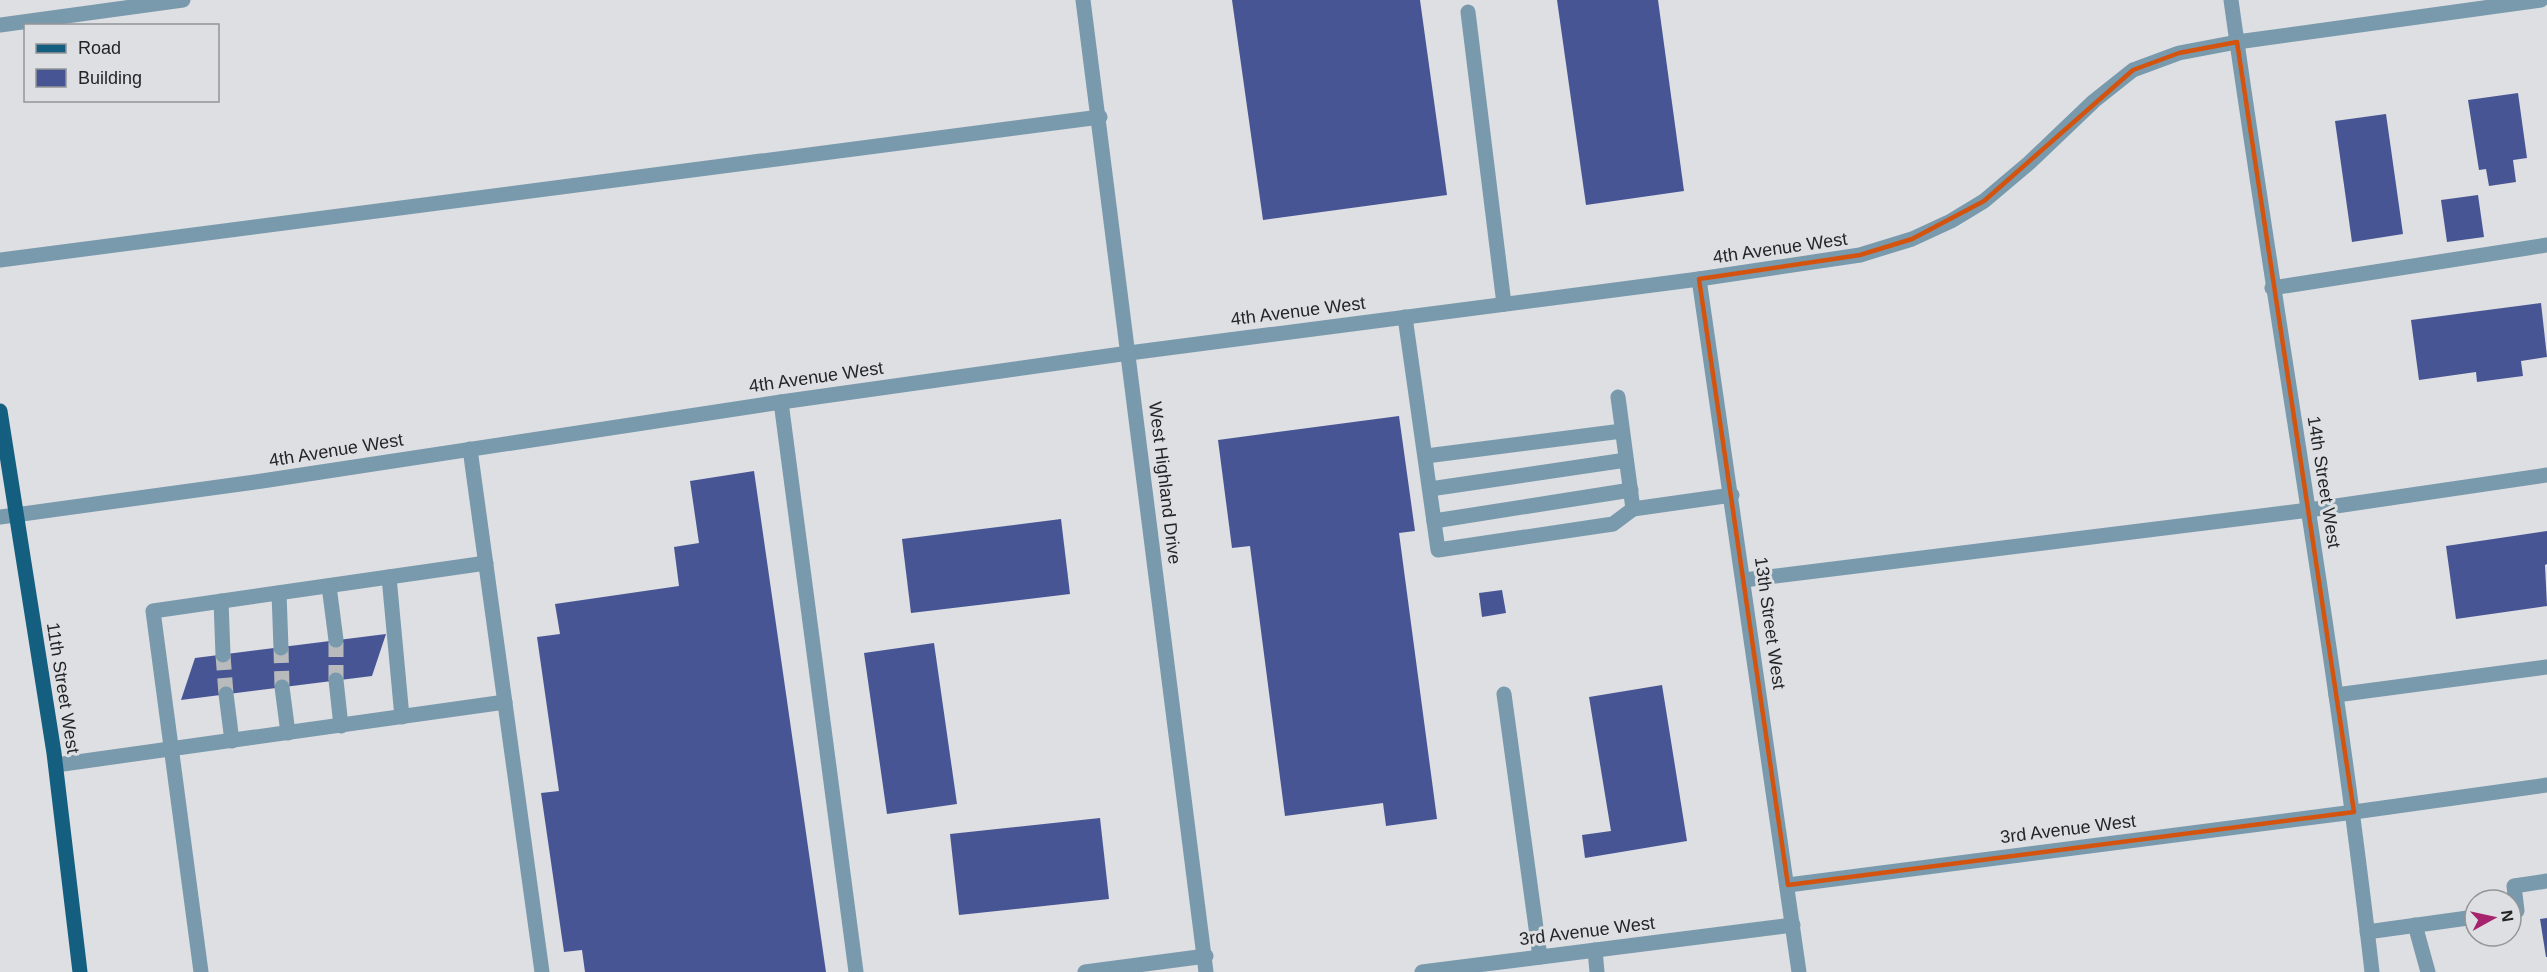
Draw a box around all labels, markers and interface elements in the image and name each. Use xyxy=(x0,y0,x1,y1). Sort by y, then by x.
legend xyxy=(24,24,219,102)
text: Road xyxy=(78,38,121,58)
text: Building xyxy=(78,68,142,88)
street label: 4th Avenue West xyxy=(1712,229,1848,267)
street label: 4th Avenue West xyxy=(1230,293,1366,329)
street label: 4th Avenue West xyxy=(748,358,884,396)
street label: West Highland Drive xyxy=(1145,401,1185,565)
street label: 14th Street West xyxy=(2304,414,2344,550)
street label: 4th Avenue West xyxy=(268,430,404,470)
street label: 13th Street West xyxy=(1751,555,1789,691)
street label: 11th Street West xyxy=(43,621,83,755)
street label: 3rd Avenue West xyxy=(1999,811,2137,847)
north arrow xyxy=(2463,888,2523,948)
text: N xyxy=(2498,909,2517,923)
street label: 3rd Avenue West xyxy=(1518,913,1656,949)

